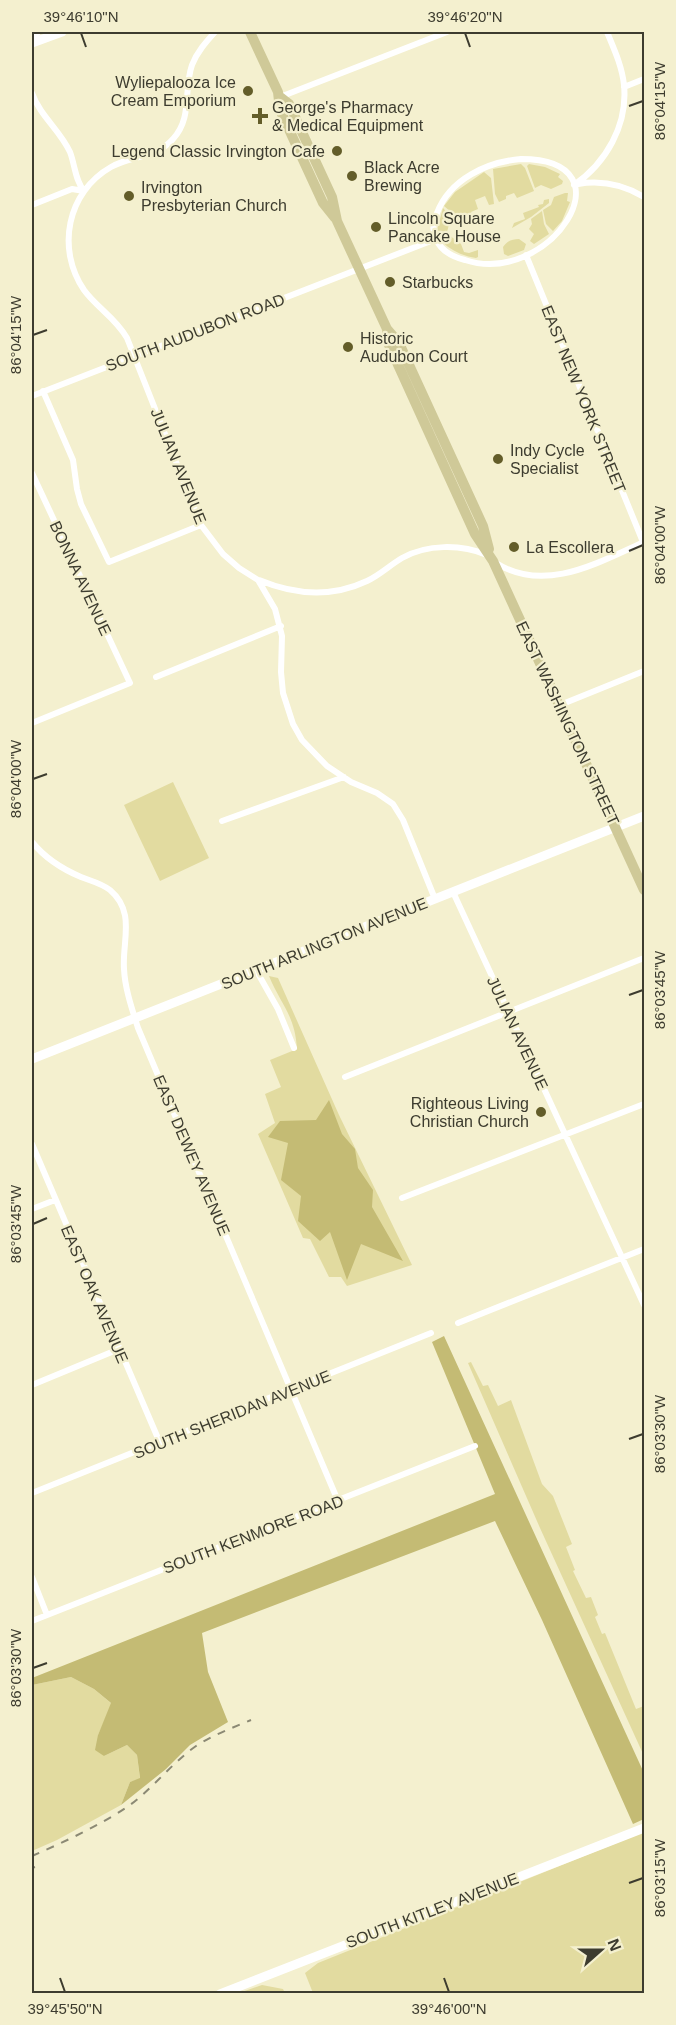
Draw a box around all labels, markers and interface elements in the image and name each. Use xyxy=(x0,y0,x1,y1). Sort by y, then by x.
text: 39°46'10"N xyxy=(43,8,119,25)
text: 39°46'20"N xyxy=(427,8,503,25)
text: 86°04'15"W xyxy=(651,61,668,140)
place label: Wyliepalooza Ice Cream Emporium xyxy=(111,74,236,109)
marker: Wyliepalooza Ice Cream Emporium xyxy=(241,84,255,98)
place label: George's Pharmacy & Medical Equipment xyxy=(272,99,424,134)
marker: George's Pharmacy & Medical Equipment xyxy=(253,109,267,123)
place label: Legend Classic Irvington Cafe xyxy=(112,143,325,160)
marker: Legend Classic Irvington Cafe xyxy=(330,144,344,158)
place label: Black Acre Brewing xyxy=(364,159,440,194)
marker: Black Acre Brewing xyxy=(345,169,359,183)
place label: Irvington Presbyterian Church xyxy=(141,179,287,214)
marker: Irvington Presbyterian Church xyxy=(122,189,136,203)
place label: Lincoln Square Pancake House xyxy=(388,210,501,245)
marker: Lincoln Square Pancake House xyxy=(369,220,383,234)
place label: Starbucks xyxy=(402,274,473,291)
marker: Starbucks xyxy=(383,275,397,289)
street label: SOUTH AUDUBON ROAD xyxy=(103,290,287,374)
text: 86°04'15"W xyxy=(7,295,24,374)
street label: EAST NEW YORK STREET xyxy=(538,303,629,495)
place label: Historic Audubon Court xyxy=(360,330,468,365)
marker: Historic Audubon Court xyxy=(341,340,355,354)
street label: JULIAN AVENUE xyxy=(148,406,210,527)
place label: Indy Cycle Specialist xyxy=(510,442,585,477)
marker: Indy Cycle Specialist xyxy=(491,452,505,466)
text: 86°04'00"W xyxy=(651,505,668,584)
street label: BONNA AVENUE xyxy=(47,518,114,638)
place label: La Escollera xyxy=(526,539,614,556)
marker: La Escollera xyxy=(507,540,521,554)
street label: EAST WASHINGTON STREET xyxy=(513,619,622,828)
text: 86°04'00"W xyxy=(7,739,24,818)
street label: SOUTH ARLINGTON AVENUE xyxy=(219,894,430,993)
text: 86°03'45"W xyxy=(651,950,668,1029)
street label: JULIAN AVENUE xyxy=(484,974,551,1093)
street label: EAST DEWEY AVENUE xyxy=(150,1072,233,1238)
place label: Righteous Living Christian Church xyxy=(410,1095,529,1130)
marker: Righteous Living Christian Church xyxy=(534,1105,548,1119)
text: 86°03'45"W xyxy=(7,1184,24,1263)
street label: EAST OAK AVENUE xyxy=(58,1223,131,1366)
street label: SOUTH SHERIDAN AVENUE xyxy=(131,1367,333,1462)
text: 86°03'30"W xyxy=(651,1394,668,1473)
street label: SOUTH KENMORE ROAD xyxy=(161,1492,346,1577)
text: 86°03'30"W xyxy=(7,1628,24,1707)
text: 86°03'15"W xyxy=(651,1838,668,1917)
street label: SOUTH KITLEY AVENUE xyxy=(343,1870,521,1951)
north arrow xyxy=(571,1920,631,1980)
text: N xyxy=(605,1936,625,1953)
text: 39°45'50"N xyxy=(27,2000,103,2017)
text: 39°46'00"N xyxy=(411,2000,487,2017)

